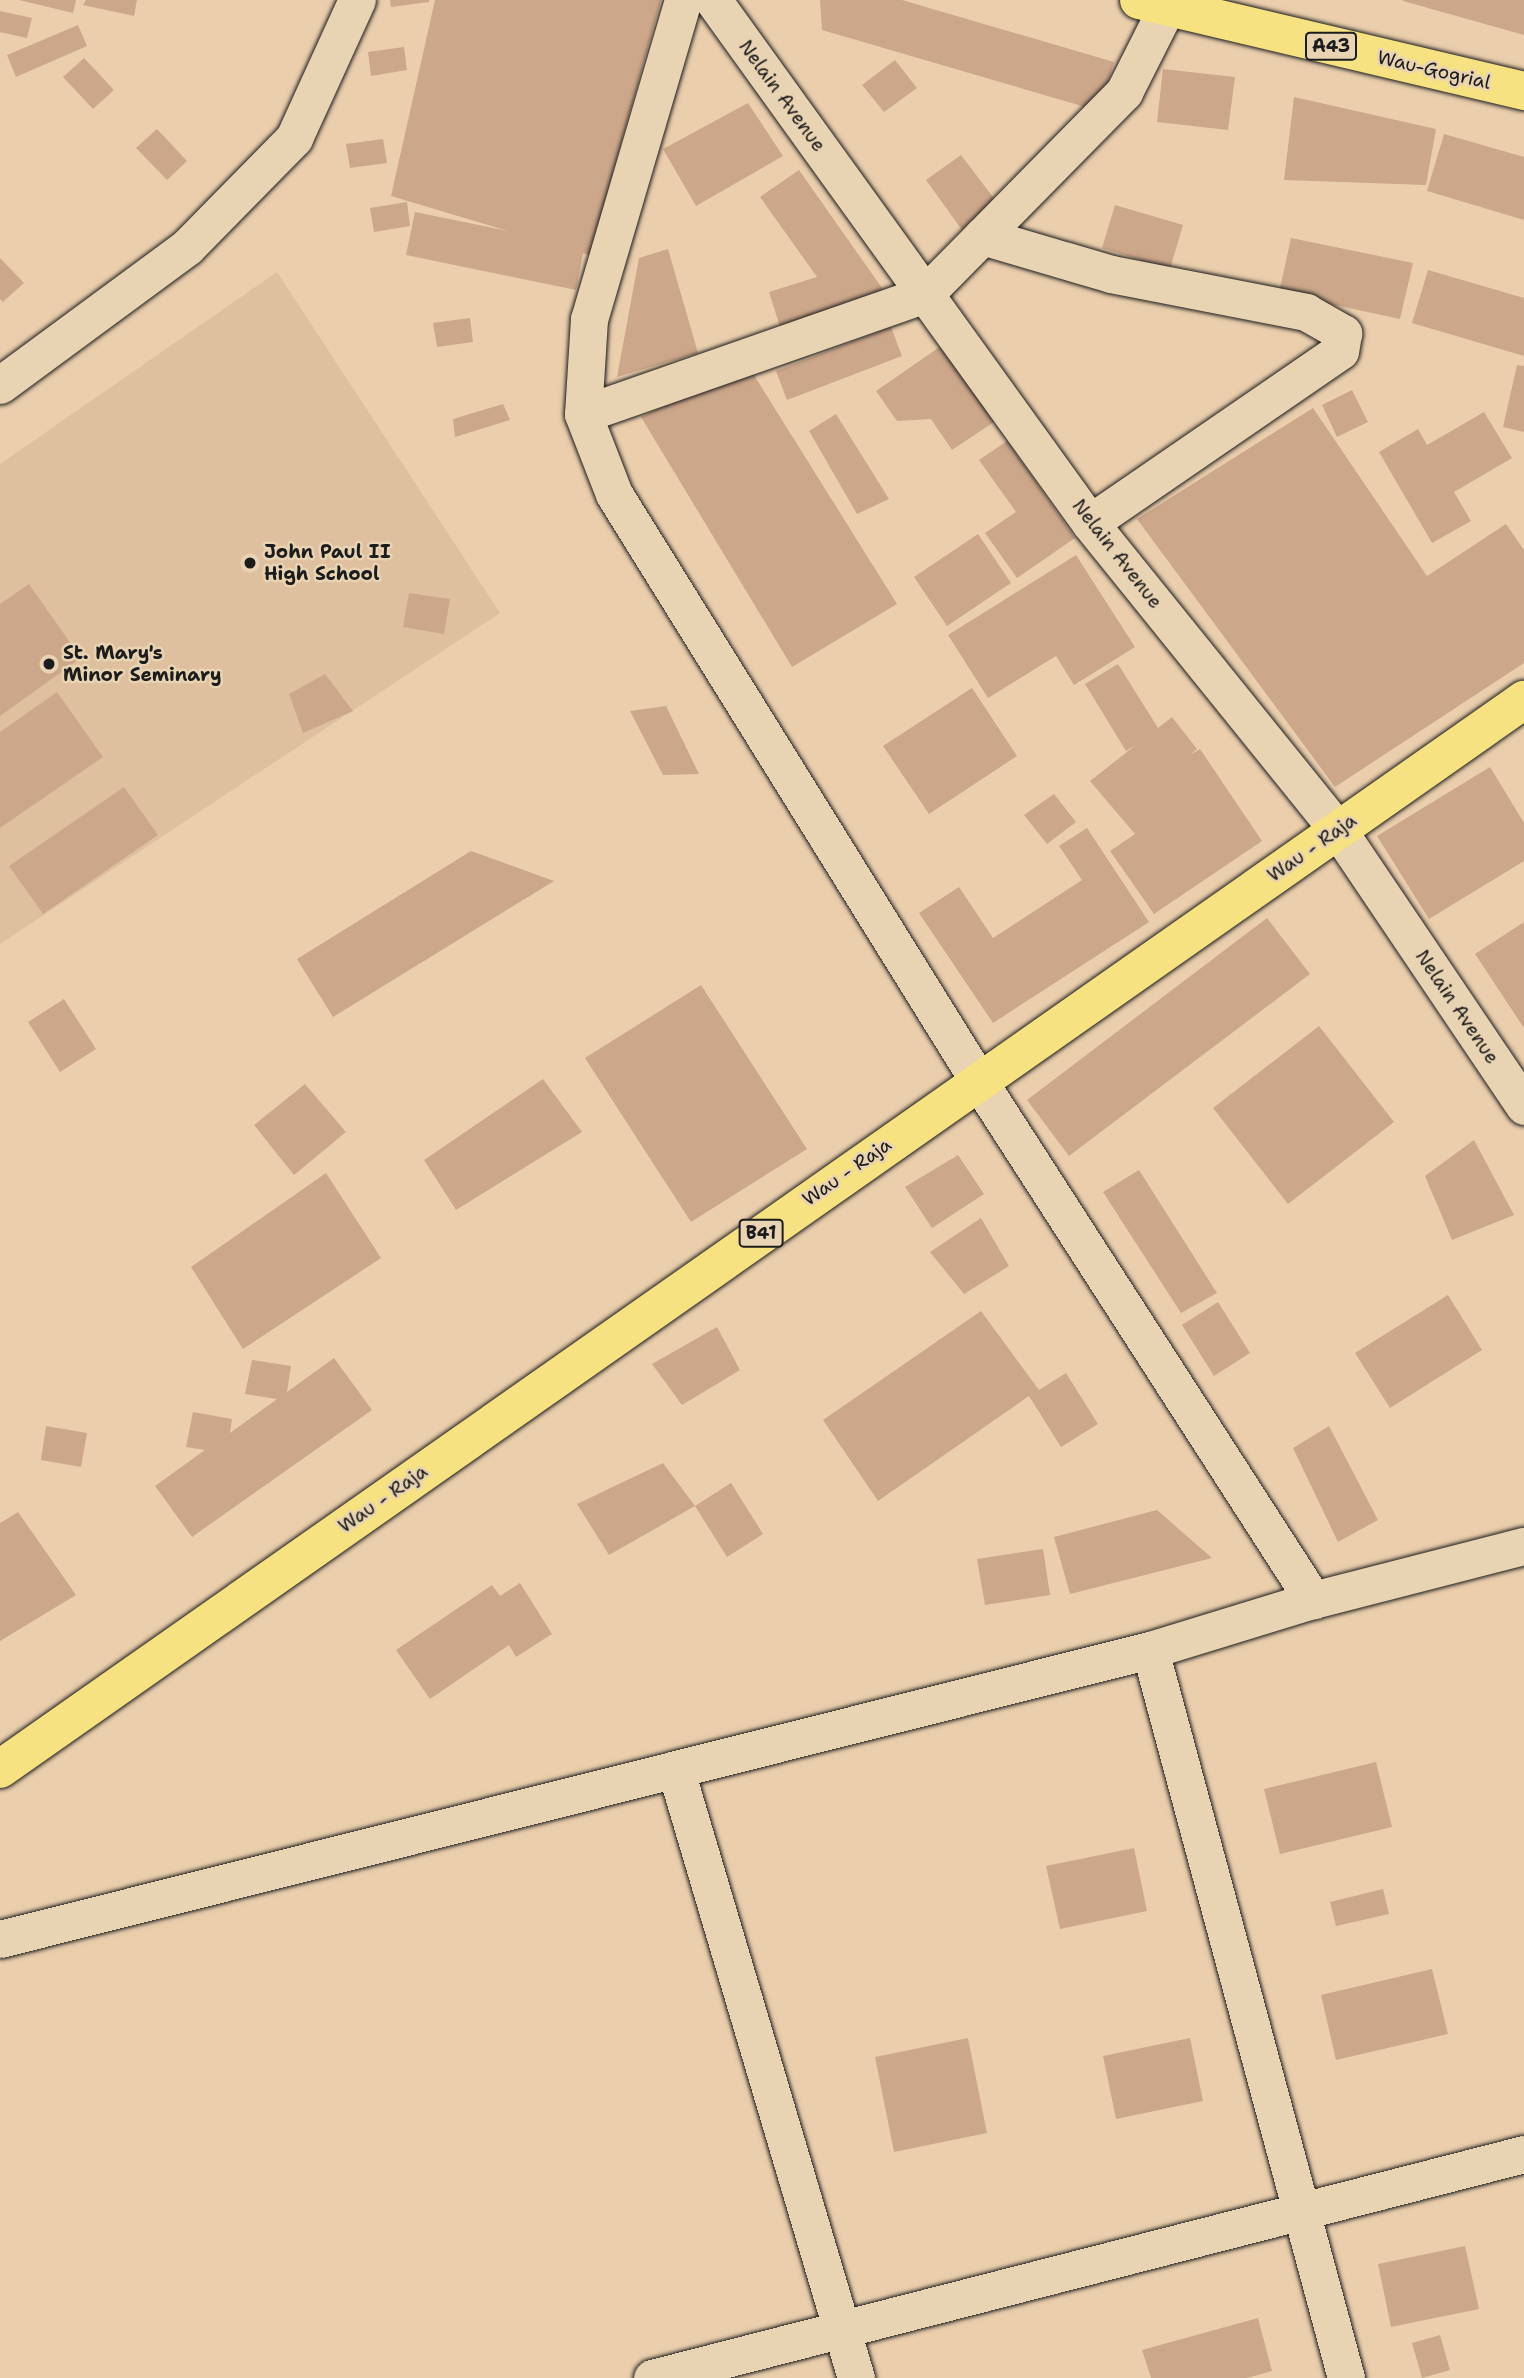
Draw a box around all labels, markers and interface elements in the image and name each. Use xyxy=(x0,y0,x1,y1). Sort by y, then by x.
road number: A43 xyxy=(1305,32,1357,60)
street label: Nelain Avenue xyxy=(734,36,830,156)
street label: Wau-Gogrial xyxy=(1375,46,1493,94)
street label: Nelain Avenue xyxy=(1067,495,1167,613)
place label: John Paul II High School xyxy=(264,541,391,585)
marker: John Paul II High School xyxy=(242,555,258,571)
place label: St. Mary's Minor Seminary xyxy=(63,642,222,686)
marker: St. Mary's Minor Seminary xyxy=(41,656,57,672)
street label: Wau - Raja xyxy=(1263,809,1361,887)
street label: Nelain Avenue xyxy=(1411,946,1503,1068)
street label: Wau - Raja xyxy=(798,1133,896,1211)
road number: B41 xyxy=(738,1218,784,1248)
street label: Wau - Raja xyxy=(334,1460,432,1538)

